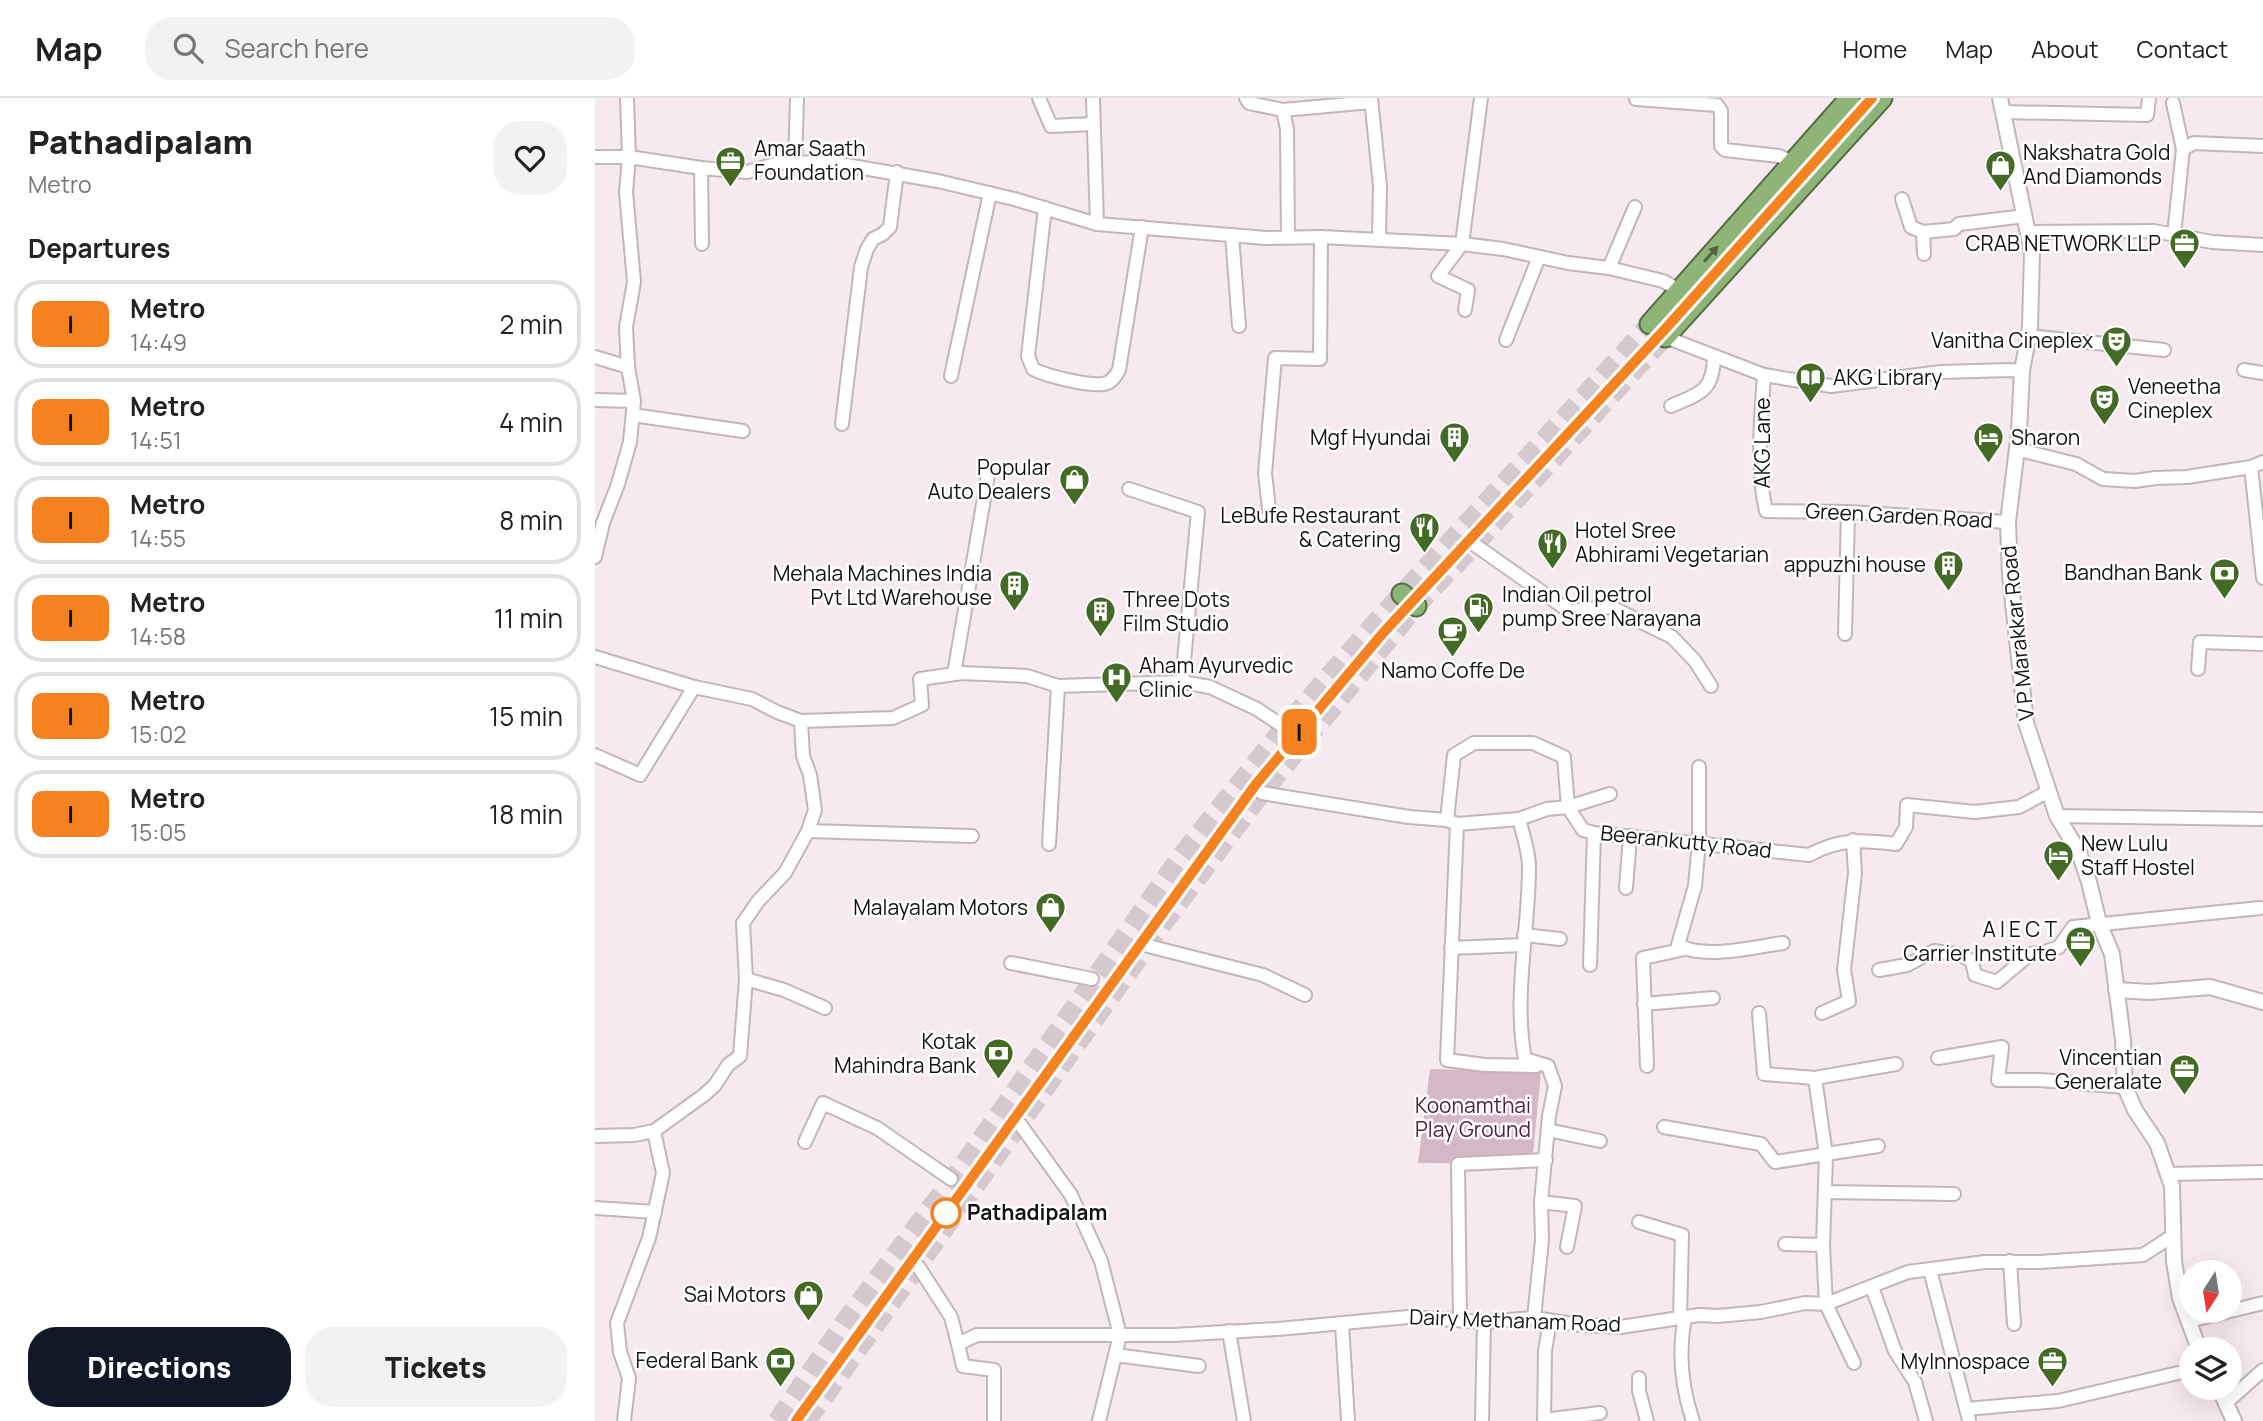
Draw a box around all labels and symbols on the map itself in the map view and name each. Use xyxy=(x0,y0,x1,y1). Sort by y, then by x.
place label: Amar Saath Foundation xyxy=(754,134,866,186)
place label: Nakshatra Gold And Diamonds xyxy=(2023,138,2170,190)
office icon: Amar Saath Foundation xyxy=(714,144,748,188)
shop icon: Nakshatra Gold And Diamonds xyxy=(1983,148,2017,192)
office icon: CRAB NETWORK LLP xyxy=(2167,227,2201,271)
place label: CRAB NETWORK LLP xyxy=(1965,229,2161,257)
one-way arrow xyxy=(1703,245,1719,263)
theatre icon: Vanitha Cineplex xyxy=(2099,324,2133,368)
place label: Vanitha Cineplex xyxy=(1931,326,2093,354)
library icon: AKG Library xyxy=(1793,361,1827,405)
place label: AKG Library xyxy=(1833,363,1942,391)
place label: Veneetha Cineplex xyxy=(2128,372,2221,424)
theatre icon: Veneetha Cineplex xyxy=(2088,382,2122,426)
street label: AKG Lane xyxy=(1748,397,1776,489)
building icon: Mgf Hyundai xyxy=(1437,421,1471,465)
hotel icon: Sharon xyxy=(1971,421,2005,465)
place label: Mgf Hyundai xyxy=(1310,423,1431,451)
place label: Sharon xyxy=(2011,423,2080,451)
place label: Popular Auto Dealers xyxy=(927,453,1051,505)
shop icon: Popular Auto Dealers xyxy=(1057,463,1091,507)
street label: Green Garden Road xyxy=(1805,496,1994,534)
place label: LeBufe Restaurant & Catering xyxy=(1220,501,1401,553)
restaurant icon: LeBufe Restaurant & Catering xyxy=(1407,511,1441,555)
place label: Hotel Sree Abhirami Vegetarian xyxy=(1575,516,1769,568)
restaurant icon: Hotel Sree Abhirami Vegetarian xyxy=(1535,526,1569,570)
street label: V P Marakkar Road xyxy=(1994,544,2040,722)
building icon: appuzhi house xyxy=(1932,548,1966,592)
place label: appuzhi house xyxy=(1784,550,1926,578)
bank icon: Bandhan Bank xyxy=(2208,556,2242,600)
place label: Bandhan Bank xyxy=(2064,558,2203,586)
place label: Mehala Machines India Pvt Ltd Warehouse xyxy=(773,559,992,611)
building icon: Mehala Machines India Pvt Ltd Warehouse xyxy=(998,569,1032,613)
place label: Indian Oil petrol pump Sree Narayana xyxy=(1502,580,1701,632)
place label: Three Dots Film Studio xyxy=(1123,585,1230,637)
fuel station icon: Indian Oil petrol pump Sree Narayana xyxy=(1462,590,1496,634)
building icon: Three Dots Film Studio xyxy=(1083,595,1117,639)
cafe icon: Namo Coffe De xyxy=(1436,614,1470,658)
place label: Aham Ayurvedic Clinic xyxy=(1139,651,1293,703)
place label: Namo Coffe De xyxy=(1381,656,1525,684)
hospital icon: Aham Ayurvedic Clinic xyxy=(1099,661,1133,705)
line badge: I xyxy=(1276,709,1322,755)
street label: Beerankutty Road xyxy=(1599,818,1773,864)
place label: New Lulu Staff Hostel xyxy=(2081,829,2195,881)
hotel icon: New Lulu Staff Hostel xyxy=(2041,839,2075,883)
shop icon: Malayalam Motors xyxy=(1034,891,1068,935)
place label: Malayalam Motors xyxy=(853,893,1028,921)
place label: A I E C T Carrier Institute xyxy=(1903,915,2057,967)
office icon: A I E C T Carrier Institute xyxy=(2063,925,2097,969)
place label: Kotak Mahindra Bank xyxy=(834,1027,977,1079)
bank icon: Kotak Mahindra Bank xyxy=(982,1037,1016,1081)
place label: Vincentian Generalate xyxy=(2055,1043,2162,1095)
office icon: Vincentian Generalate xyxy=(2168,1053,2202,1097)
park label: Koonamthai Play Ground xyxy=(1415,1091,1531,1143)
marker: Pathadipalam xyxy=(931,1198,961,1228)
place label: Pathadipalam xyxy=(967,1198,1107,1226)
north arrow xyxy=(2179,1260,2242,1323)
shop icon: Sai Motors xyxy=(792,1278,826,1322)
place label: Sai Motors xyxy=(684,1280,786,1308)
street label: Dairy Methanam Road xyxy=(1409,1302,1621,1338)
bank icon: Federal Bank xyxy=(764,1344,798,1388)
office icon: Mylnnospace xyxy=(2036,1345,2070,1389)
place label: Federal Bank xyxy=(635,1346,759,1374)
place label: Mylnnospace xyxy=(1900,1347,2030,1375)

